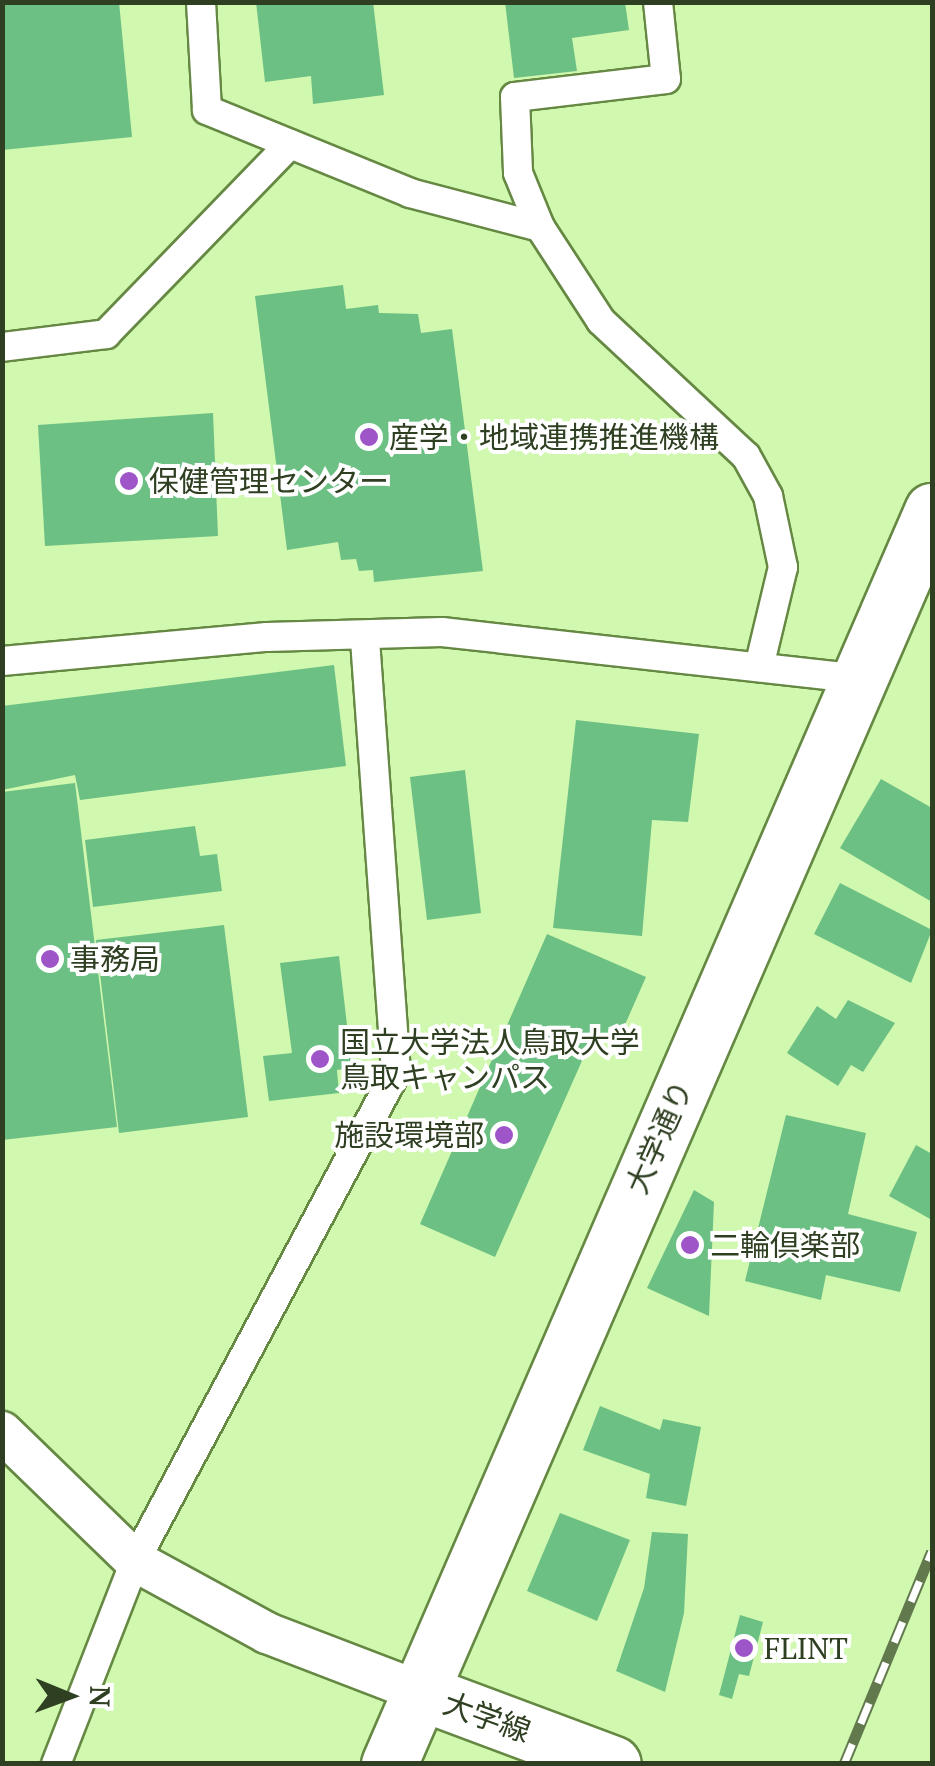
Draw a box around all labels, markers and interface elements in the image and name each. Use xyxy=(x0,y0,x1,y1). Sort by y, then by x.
place label: 産学・地域連携推進機構 xyxy=(389,419,719,455)
marker: 産学・地域連携推進機構 xyxy=(358,426,380,448)
place label: 保健管理センター xyxy=(149,463,389,499)
marker: 保健管理センター xyxy=(118,470,140,492)
place label: 事務局 xyxy=(70,941,160,977)
marker: 事務局 xyxy=(39,948,61,970)
place label: 国立大学法人鳥取大学 鳥取キャンパス xyxy=(340,1024,640,1094)
marker: 国立大学法人鳥取大学 鳥取キャンパス xyxy=(309,1048,331,1070)
street label: 大学通り xyxy=(618,1075,700,1199)
place label: 施設環境部 xyxy=(334,1117,484,1153)
marker: 施設環境部 xyxy=(493,1124,515,1146)
place label: 二輪倶楽部 xyxy=(710,1227,860,1263)
marker: 二輪倶楽部 xyxy=(679,1234,701,1256)
place label: FLINT xyxy=(764,1630,848,1666)
marker: FLINT xyxy=(733,1637,755,1659)
north arrow xyxy=(20,1646,120,1746)
street label: 大学線 xyxy=(439,1685,535,1749)
text: N xyxy=(82,1686,119,1707)

